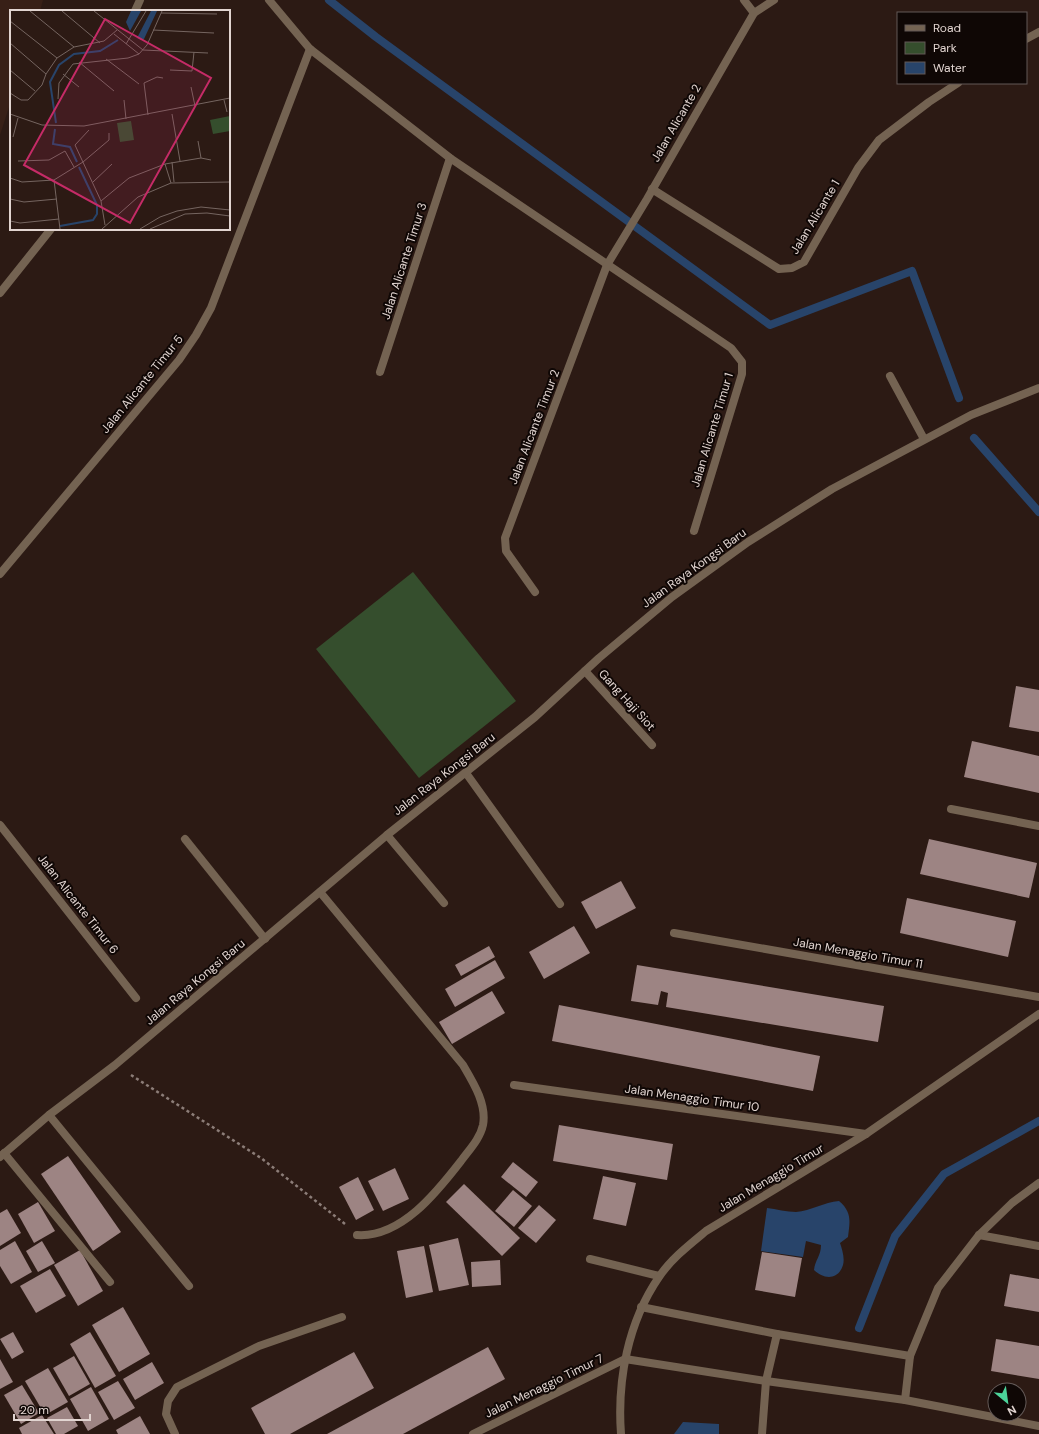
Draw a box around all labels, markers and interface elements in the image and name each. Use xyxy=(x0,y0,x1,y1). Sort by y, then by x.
inset map xyxy=(10,10,230,230)
legend xyxy=(897,12,1027,84)
text: Road xyxy=(933,20,961,36)
text: Park xyxy=(933,40,957,56)
text: Water xyxy=(933,60,967,76)
street label: Jalan Alicante 2 xyxy=(647,81,705,165)
street label: Jalan Alicante 1 xyxy=(787,177,843,257)
street label: Jalan Alicante Timur 3 xyxy=(378,200,430,322)
street label: Jalan Alicante Timur 5 xyxy=(97,331,187,437)
street label: Jalan Alicante Timur 2 xyxy=(505,367,563,487)
street label: Jalan Alicante Timur 1 xyxy=(687,371,737,489)
street label: Jalan Raya Kongsi Baru xyxy=(638,525,750,611)
street label: Gang Haji Siot xyxy=(595,666,659,734)
street label: Jalan Raya Kongsi Baru xyxy=(390,729,499,819)
street label: Jalan Alicante Timur 6 xyxy=(34,851,122,957)
street label: Jalan Menaggio Timur 11 xyxy=(792,934,924,972)
street label: Jalan Raya Kongsi Baru xyxy=(142,935,248,1029)
street label: Jalan Menaggio Timur 10 xyxy=(624,1081,760,1115)
street label: Jalan Menaggio Timur xyxy=(715,1140,827,1216)
street label: Jalan Menaggio Timur 7 xyxy=(482,1350,606,1422)
north arrow xyxy=(987,1382,1027,1422)
scale bar xyxy=(14,1396,90,1422)
text: 20 m xyxy=(20,1402,49,1418)
text: N xyxy=(1005,1403,1019,1419)

